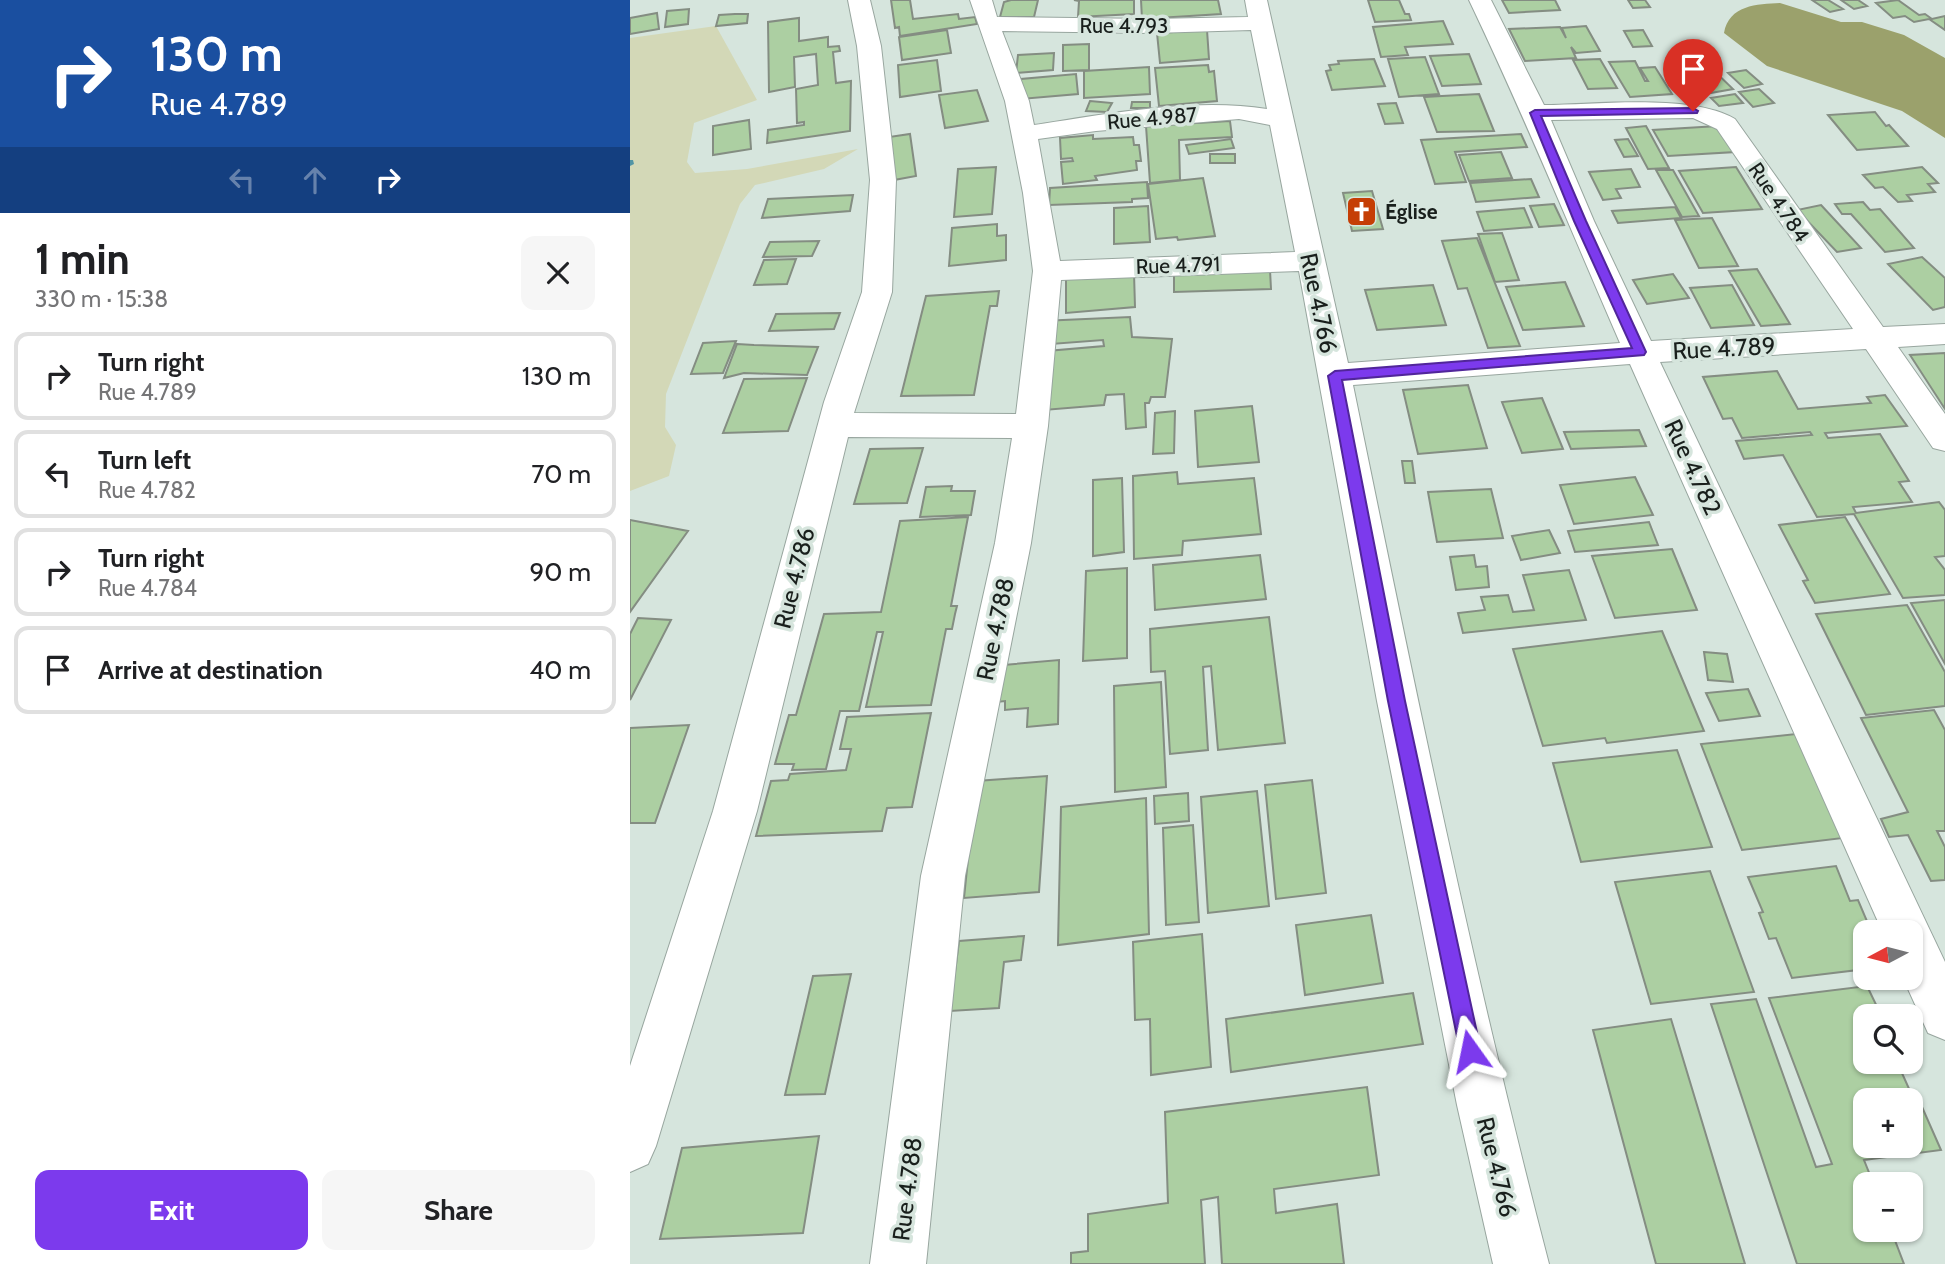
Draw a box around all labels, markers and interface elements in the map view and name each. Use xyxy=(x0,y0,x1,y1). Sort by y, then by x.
street label: Rue 4.793 xyxy=(1080,13,1168,38)
text: 130 m xyxy=(150,24,283,83)
icon: right xyxy=(35,28,126,119)
pin xyxy=(1663,39,1723,111)
icon: arrive xyxy=(1674,50,1712,88)
text: Rue 4.789 xyxy=(150,84,288,123)
street label: Rue 4.987 xyxy=(1106,102,1198,134)
street label: Rue 4.784 xyxy=(1743,157,1815,247)
icon: left xyxy=(223,161,261,199)
icon: ahead xyxy=(296,161,334,199)
icon: right xyxy=(369,161,407,199)
church icon: Église xyxy=(1345,194,1379,228)
place label: Église xyxy=(1385,199,1438,224)
text: 1 min xyxy=(35,233,130,285)
button: close xyxy=(521,236,595,310)
street label: Rue 4.766 xyxy=(1294,250,1344,356)
street label: Rue 4.791 xyxy=(1135,251,1221,279)
text: 330 m · 15:38 xyxy=(35,285,168,313)
street label: Rue 4.789 xyxy=(1672,331,1776,365)
text: Turn right xyxy=(98,346,204,378)
icon: right xyxy=(39,357,77,395)
text: 130 m xyxy=(522,360,591,392)
text: Rue 4.789 xyxy=(98,378,197,406)
street label: Rue 4.782 xyxy=(1658,415,1728,519)
text: Turn left xyxy=(98,444,191,476)
icon: left xyxy=(39,455,77,493)
text: 70 m xyxy=(531,458,591,490)
text: Rue 4.782 xyxy=(98,476,196,504)
street label: Rue 4.786 xyxy=(767,524,821,632)
text: Turn right xyxy=(98,542,204,574)
icon: right xyxy=(39,553,77,591)
text: 90 m xyxy=(529,556,591,588)
text: Rue 4.784 xyxy=(98,574,197,602)
street label: Rue 4.788 xyxy=(970,575,1020,683)
icon: arrive xyxy=(39,651,77,689)
text: Arrive at destination xyxy=(98,654,323,686)
text: 40 m xyxy=(529,654,591,686)
north arrow xyxy=(1853,920,1923,990)
map controls xyxy=(1853,920,1923,1242)
button: search xyxy=(1853,1004,1923,1074)
position arrow xyxy=(1433,1014,1507,1088)
button: + xyxy=(1853,1088,1923,1158)
street label: Rue 4.766 xyxy=(1471,1114,1523,1220)
street label: Rue 4.788 xyxy=(886,1136,928,1242)
button: Exit xyxy=(35,1170,308,1250)
button: Share xyxy=(322,1170,595,1250)
button: − xyxy=(1853,1172,1923,1242)

